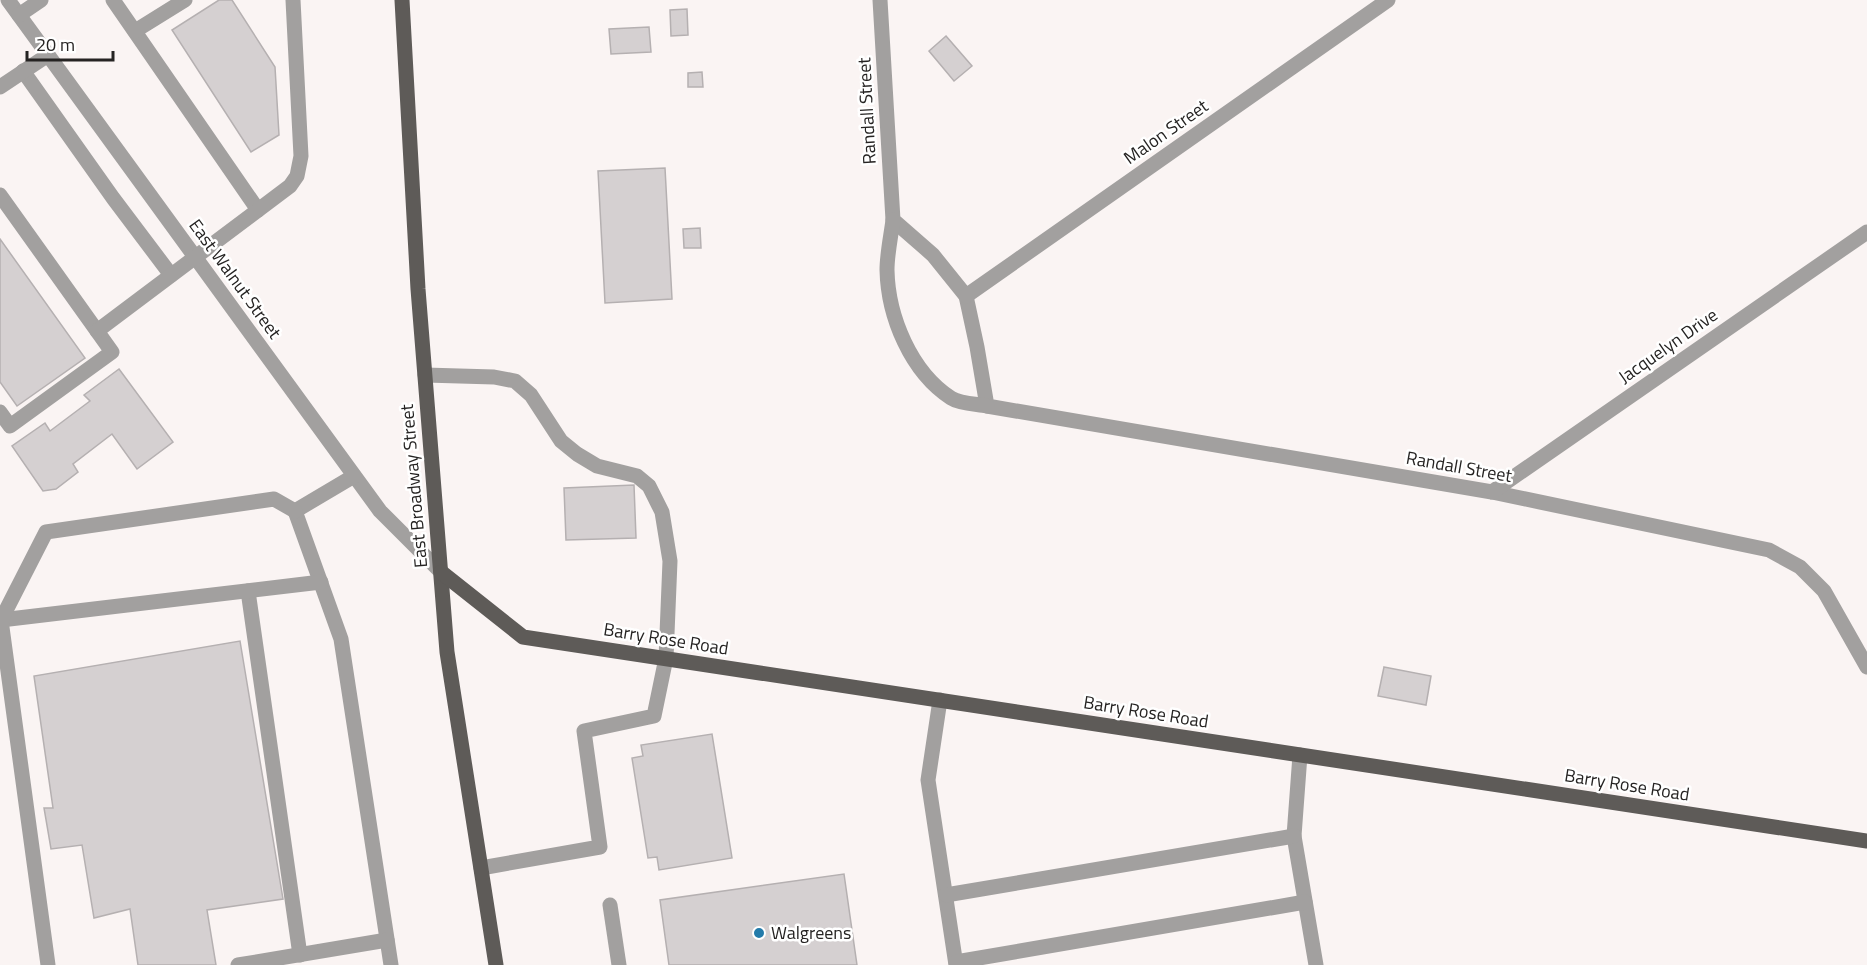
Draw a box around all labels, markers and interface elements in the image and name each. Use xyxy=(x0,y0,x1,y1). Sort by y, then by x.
scale bar xyxy=(27,24,112,62)
text: 20 m xyxy=(36,31,75,58)
street label: Randall Street xyxy=(850,56,883,165)
street label: Malon Street xyxy=(1118,92,1214,171)
street label: East Walnut Street xyxy=(183,213,289,345)
street label: Jacquelyn Drive xyxy=(1612,301,1723,390)
street label: East Broadway Street xyxy=(393,402,434,569)
street label: Randall Street xyxy=(1404,444,1515,489)
street label: Barry Rose Road xyxy=(602,615,730,662)
street label: Barry Rose Road xyxy=(1082,688,1210,735)
street label: Barry Rose Road xyxy=(1563,761,1691,808)
place label: Walgreens xyxy=(771,919,851,946)
marker: Walgreens xyxy=(752,926,766,940)

